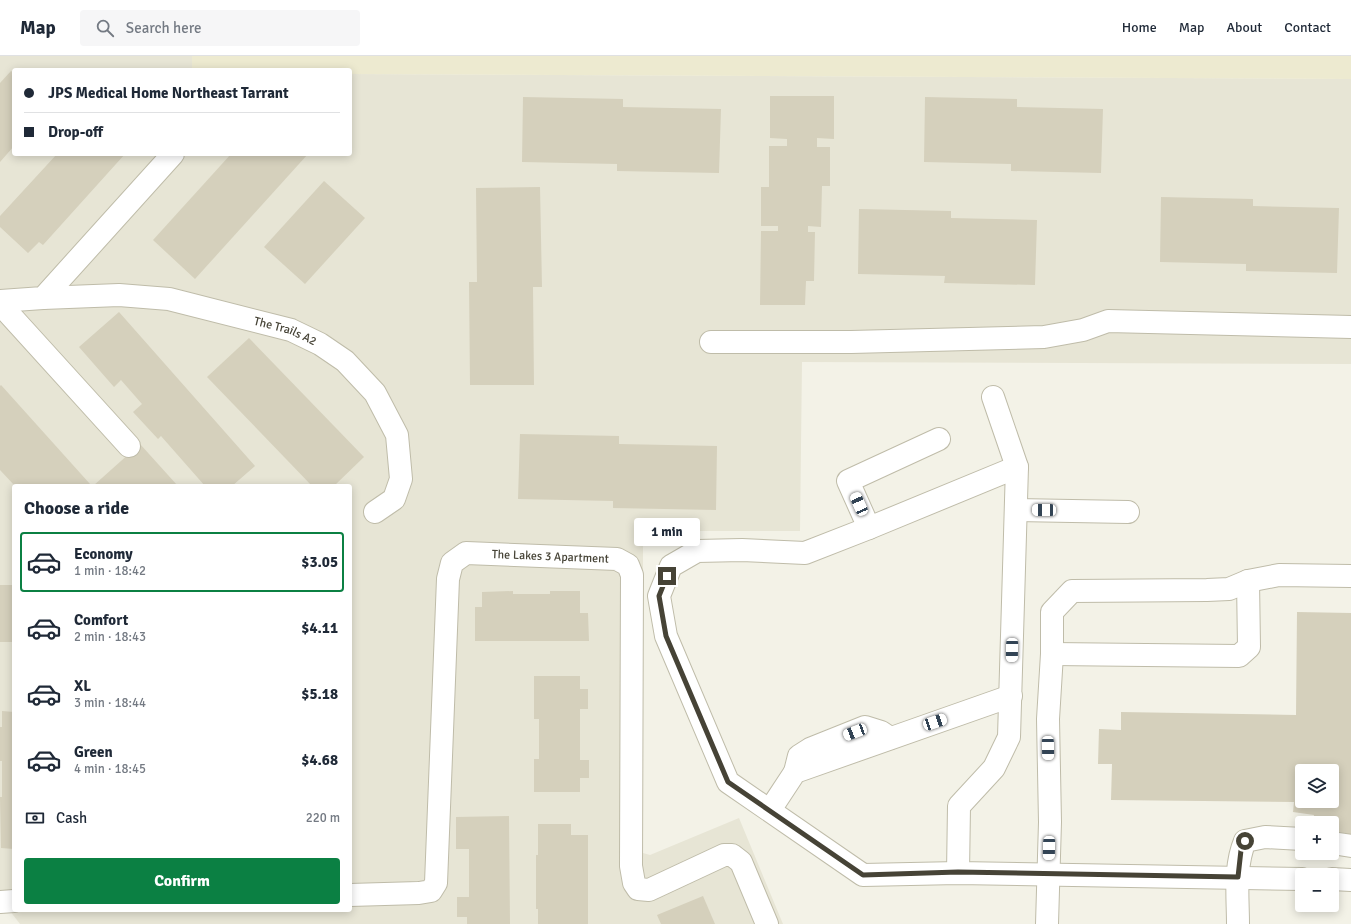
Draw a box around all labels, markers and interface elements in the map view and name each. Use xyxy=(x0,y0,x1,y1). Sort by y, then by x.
search box xyxy=(80,10,360,46)
text: Map xyxy=(20,16,56,40)
icon: search xyxy=(94,17,116,39)
text: Search here xyxy=(126,19,201,37)
text: Home xyxy=(1122,19,1157,36)
text: Map xyxy=(1179,19,1204,36)
text: About xyxy=(1226,19,1262,36)
text: Contact xyxy=(1284,19,1331,36)
text: JPS Medical Home Northeast Tarrant xyxy=(48,84,289,102)
text: Drop-off xyxy=(48,123,103,141)
street label: The Trails A2 xyxy=(253,313,319,349)
car xyxy=(849,491,869,517)
text: Choose a ride xyxy=(24,497,129,519)
car xyxy=(1032,504,1056,516)
callout: 1 min xyxy=(634,518,700,546)
text: 1 min xyxy=(651,524,683,540)
icon: car xyxy=(26,544,62,580)
text: Economy xyxy=(74,545,133,563)
street label: The Lakes 3 Apartment xyxy=(492,547,609,566)
text: $3.05 xyxy=(301,553,338,571)
text: 1 min · 18:42 xyxy=(74,563,146,579)
route end xyxy=(658,567,676,585)
icon: car xyxy=(26,610,62,646)
text: Comfort xyxy=(74,611,128,629)
text: $4.11 xyxy=(301,619,338,637)
text: 2 min · 18:43 xyxy=(74,629,146,645)
car xyxy=(1006,638,1018,662)
icon: car xyxy=(26,676,62,712)
text: XL xyxy=(74,677,91,695)
text: $5.18 xyxy=(301,685,338,703)
text: 3 min · 18:44 xyxy=(74,695,146,711)
car xyxy=(922,712,948,732)
car xyxy=(842,722,868,742)
car xyxy=(1042,736,1054,760)
icon: car xyxy=(26,742,62,778)
text: Green xyxy=(74,743,113,761)
text: $4.68 xyxy=(301,751,338,769)
text: 4 min · 18:45 xyxy=(74,761,146,777)
map controls xyxy=(1295,764,1339,912)
button: layers xyxy=(1295,764,1339,808)
icon: cash xyxy=(24,807,46,829)
text: Cash xyxy=(56,809,87,827)
text: 220 m xyxy=(306,810,340,826)
button: + xyxy=(1295,816,1339,860)
route start xyxy=(1236,832,1254,850)
car xyxy=(1043,836,1055,860)
button: Confirm xyxy=(24,858,340,904)
button: − xyxy=(1295,868,1339,912)

